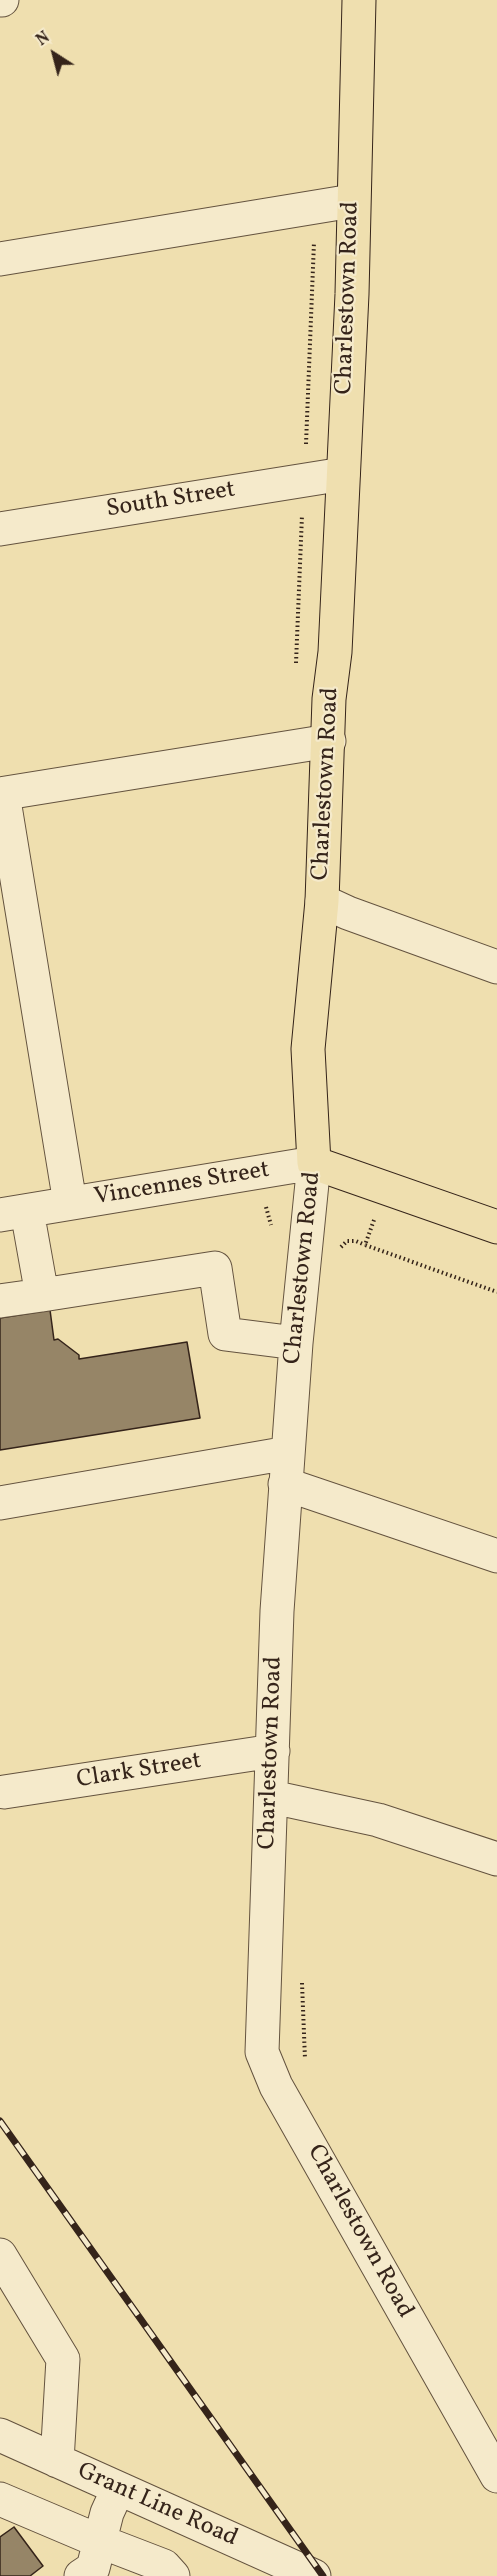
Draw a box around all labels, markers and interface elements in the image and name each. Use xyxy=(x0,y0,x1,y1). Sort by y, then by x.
north arrow xyxy=(24,24,84,84)
text: N xyxy=(32,27,55,52)
street label: Charlestown Road xyxy=(331,201,367,395)
street label: South Street xyxy=(105,477,237,525)
street label: Charlestown Road xyxy=(308,687,346,881)
street label: Vincennes Street xyxy=(92,1157,272,1213)
street label: Charlestown Road xyxy=(280,1170,328,1366)
street label: Charlestown Road xyxy=(254,1656,290,1850)
street label: Clark Street xyxy=(75,1748,203,1796)
street label: Charlestown Road xyxy=(300,2140,418,2324)
street label: Grant Line Road xyxy=(72,2458,242,2554)

